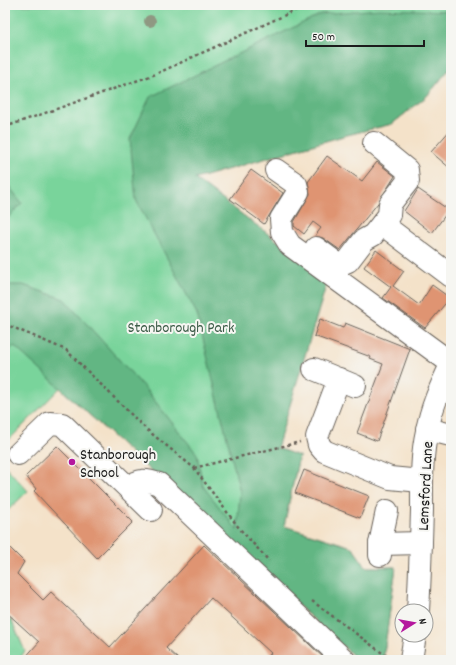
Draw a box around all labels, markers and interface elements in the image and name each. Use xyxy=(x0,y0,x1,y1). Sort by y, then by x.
scale bar xyxy=(306,22,424,48)
text: 50 m xyxy=(312,29,335,46)
park label: Stanborough Park xyxy=(127,317,235,340)
street label: Lemsford Lane xyxy=(413,441,440,531)
place label: Stanborough School xyxy=(80,444,156,485)
marker: Stanborough School xyxy=(67,457,77,467)
north arrow xyxy=(394,603,434,643)
text: N xyxy=(413,617,430,626)

